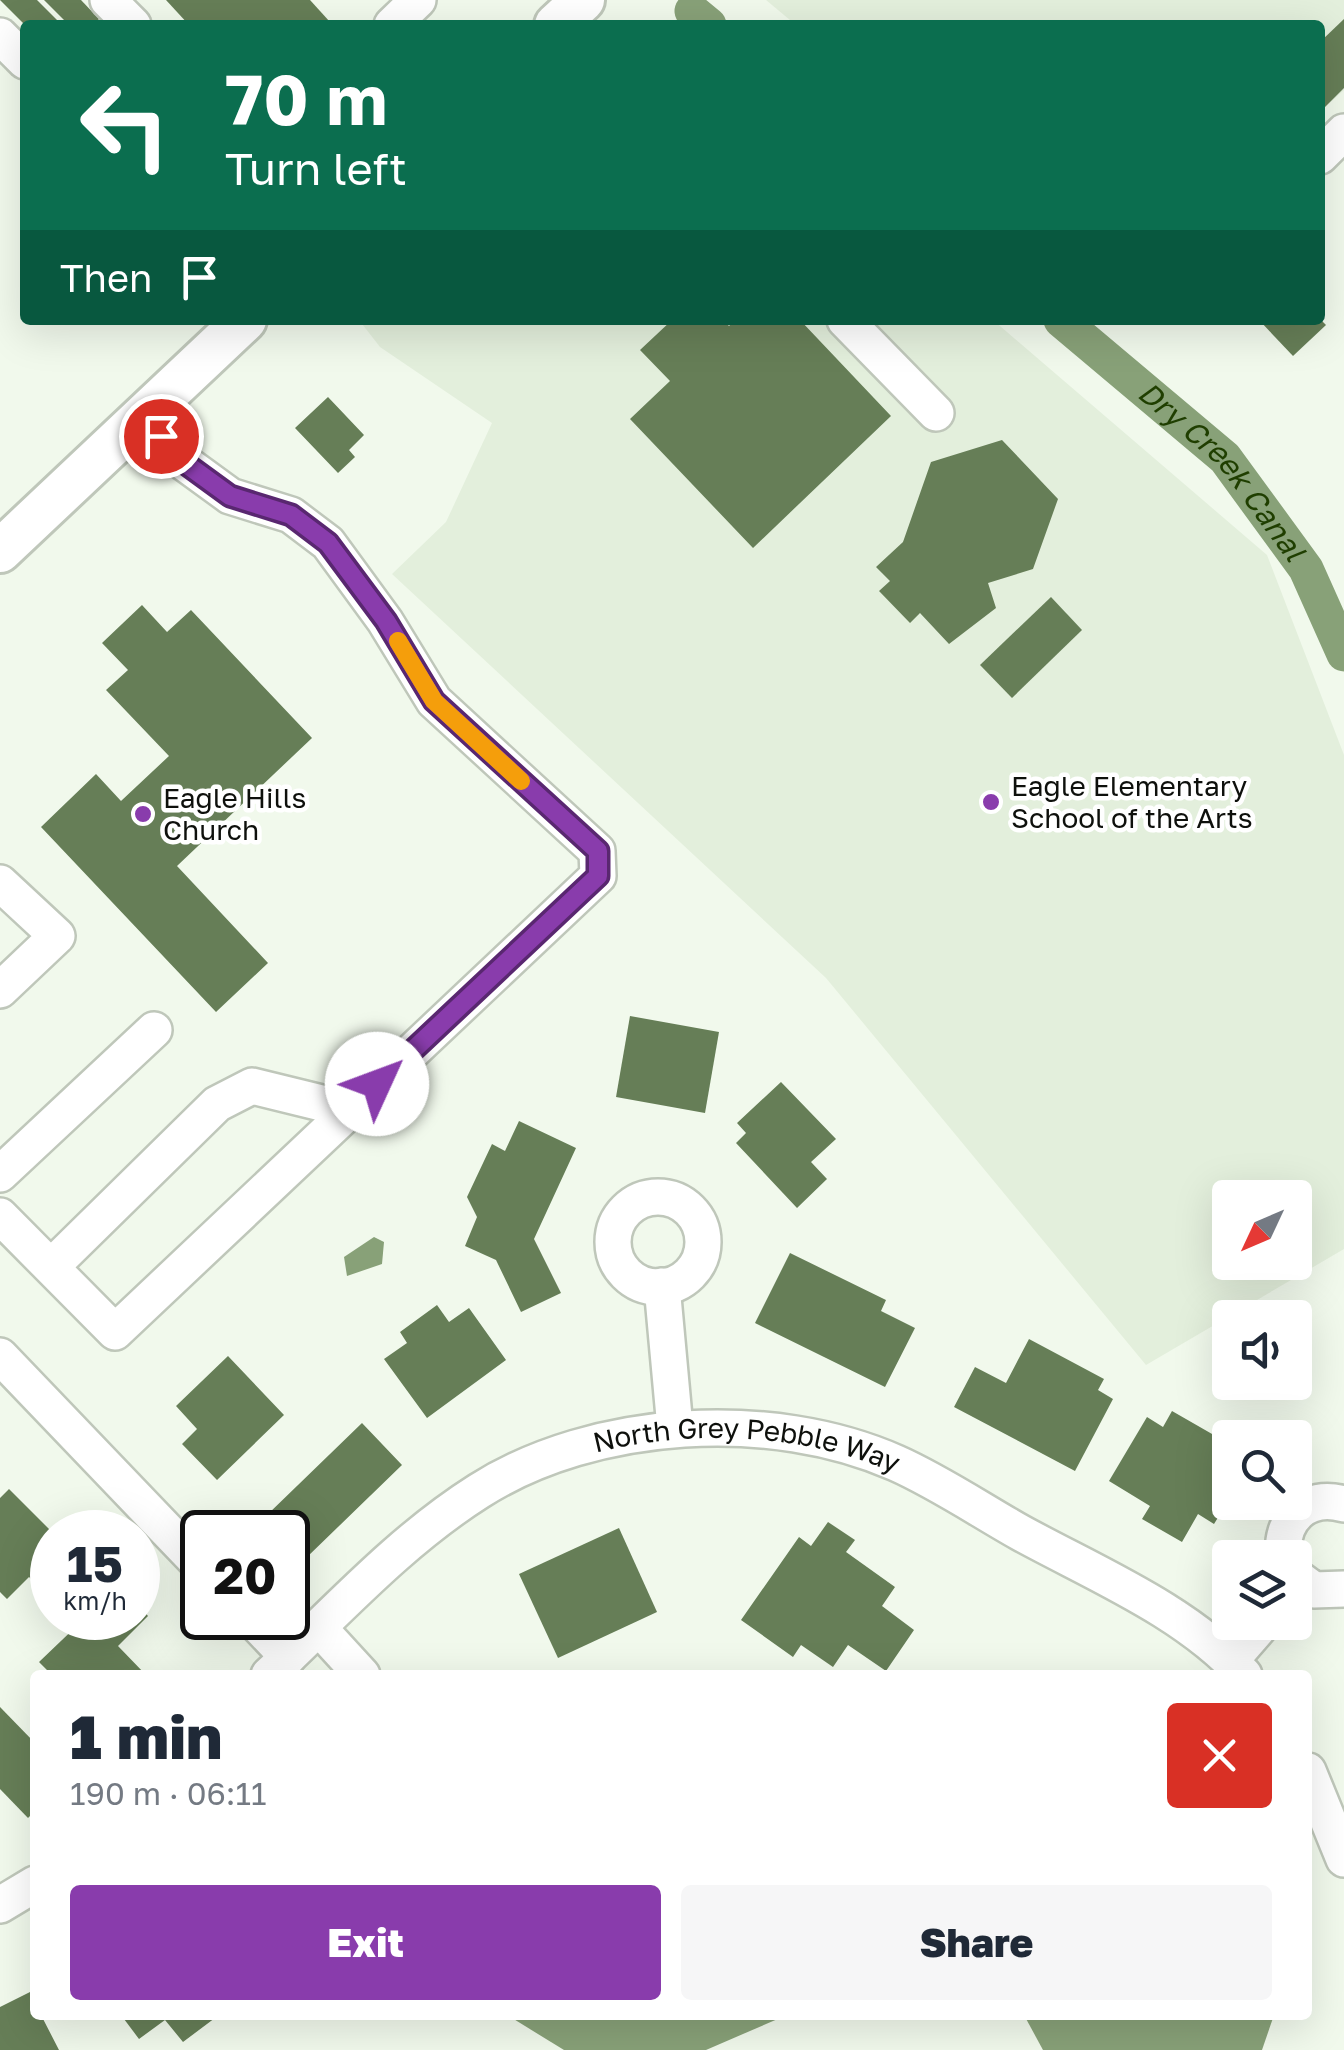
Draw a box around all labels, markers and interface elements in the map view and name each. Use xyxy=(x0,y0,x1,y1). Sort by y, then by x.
text: 70 m xyxy=(225,56,387,140)
icon: left xyxy=(60,60,190,190)
text: Turn left xyxy=(225,141,407,195)
icon: arrive xyxy=(172,250,227,305)
text: Then xyxy=(60,255,152,300)
water label: Dry Creek Canal xyxy=(1131,374,1314,569)
pin xyxy=(119,394,204,479)
icon: arrive xyxy=(134,409,189,464)
place label: Eagle Elementary School of the Arts xyxy=(1011,769,1253,834)
place label: Eagle Hills Church xyxy=(163,781,306,846)
marker: Eagle Elementary School of the Arts xyxy=(980,791,1002,813)
marker: Eagle Hills Church xyxy=(132,803,154,825)
position arrow xyxy=(325,1032,429,1136)
north arrow xyxy=(1212,1180,1312,1280)
map controls xyxy=(1212,1180,1312,1640)
button: sound xyxy=(1212,1300,1312,1400)
street label: North Grey Pebble Way xyxy=(590,1411,906,1479)
button: search xyxy=(1212,1420,1312,1520)
speed limit sign: 20 xyxy=(180,1510,310,1640)
text: 15 xyxy=(67,1533,123,1593)
button: layers xyxy=(1212,1540,1312,1640)
text: km/h xyxy=(63,1585,127,1616)
text: 1 min xyxy=(70,1700,222,1772)
button: close xyxy=(1167,1703,1272,1808)
text: 190 m · 06:11 xyxy=(70,1774,266,1812)
button: Exit xyxy=(70,1885,661,2000)
button: Share xyxy=(681,1885,1272,2000)

